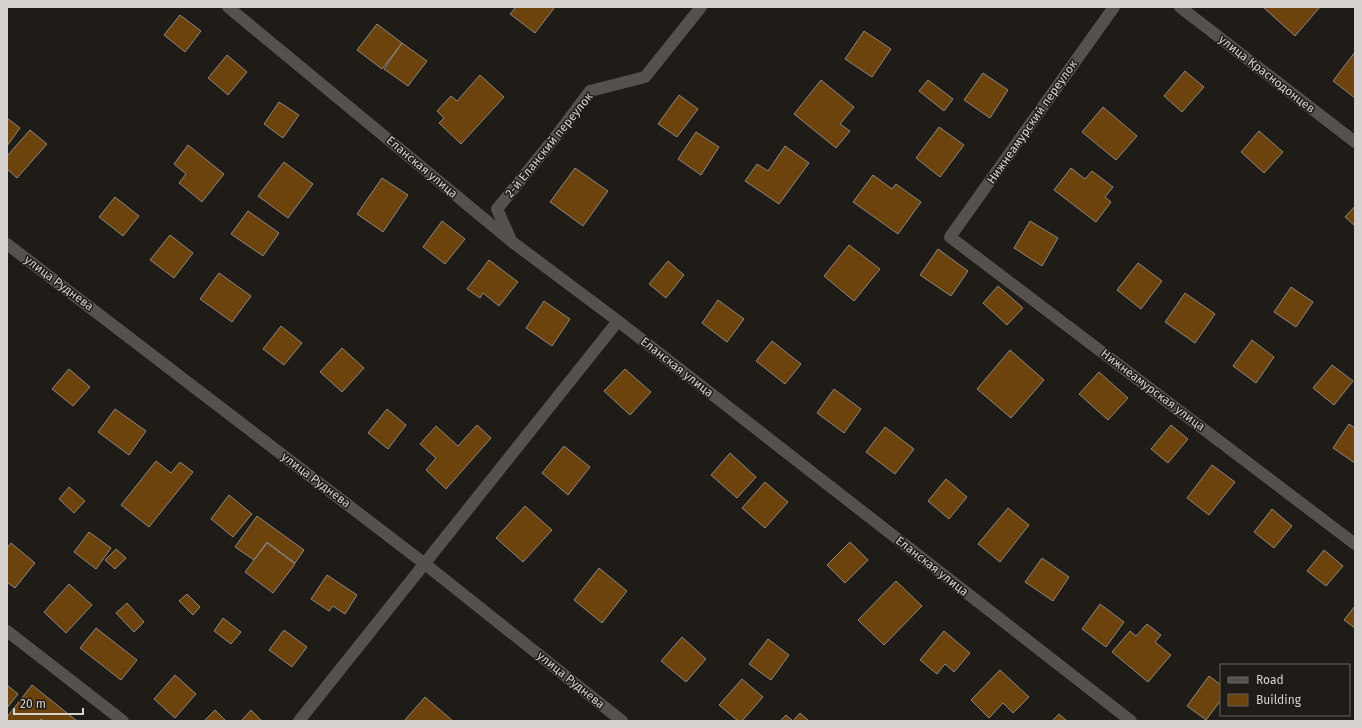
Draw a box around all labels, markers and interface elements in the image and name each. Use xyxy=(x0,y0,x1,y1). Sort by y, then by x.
street label: улица Краснодонцев xyxy=(1216,32,1318,116)
street label: Нижнеамурский переулок xyxy=(984,57,1081,187)
street label: 2-й Еланский переулок xyxy=(502,89,596,200)
street label: Еланская улица xyxy=(384,133,460,201)
street label: улица Руднева xyxy=(22,252,96,314)
street label: Еланская улица xyxy=(638,334,716,400)
street label: Нижнеамурская улица xyxy=(1098,346,1208,434)
street label: улица Руднева xyxy=(279,449,353,511)
street label: Еланская улица xyxy=(893,533,971,599)
street label: улица Руднева xyxy=(534,648,608,712)
legend xyxy=(1220,664,1350,716)
text: Road xyxy=(1256,673,1284,687)
scale bar xyxy=(14,690,83,716)
text: Building xyxy=(1256,693,1302,707)
text: 20 m xyxy=(20,697,46,711)

